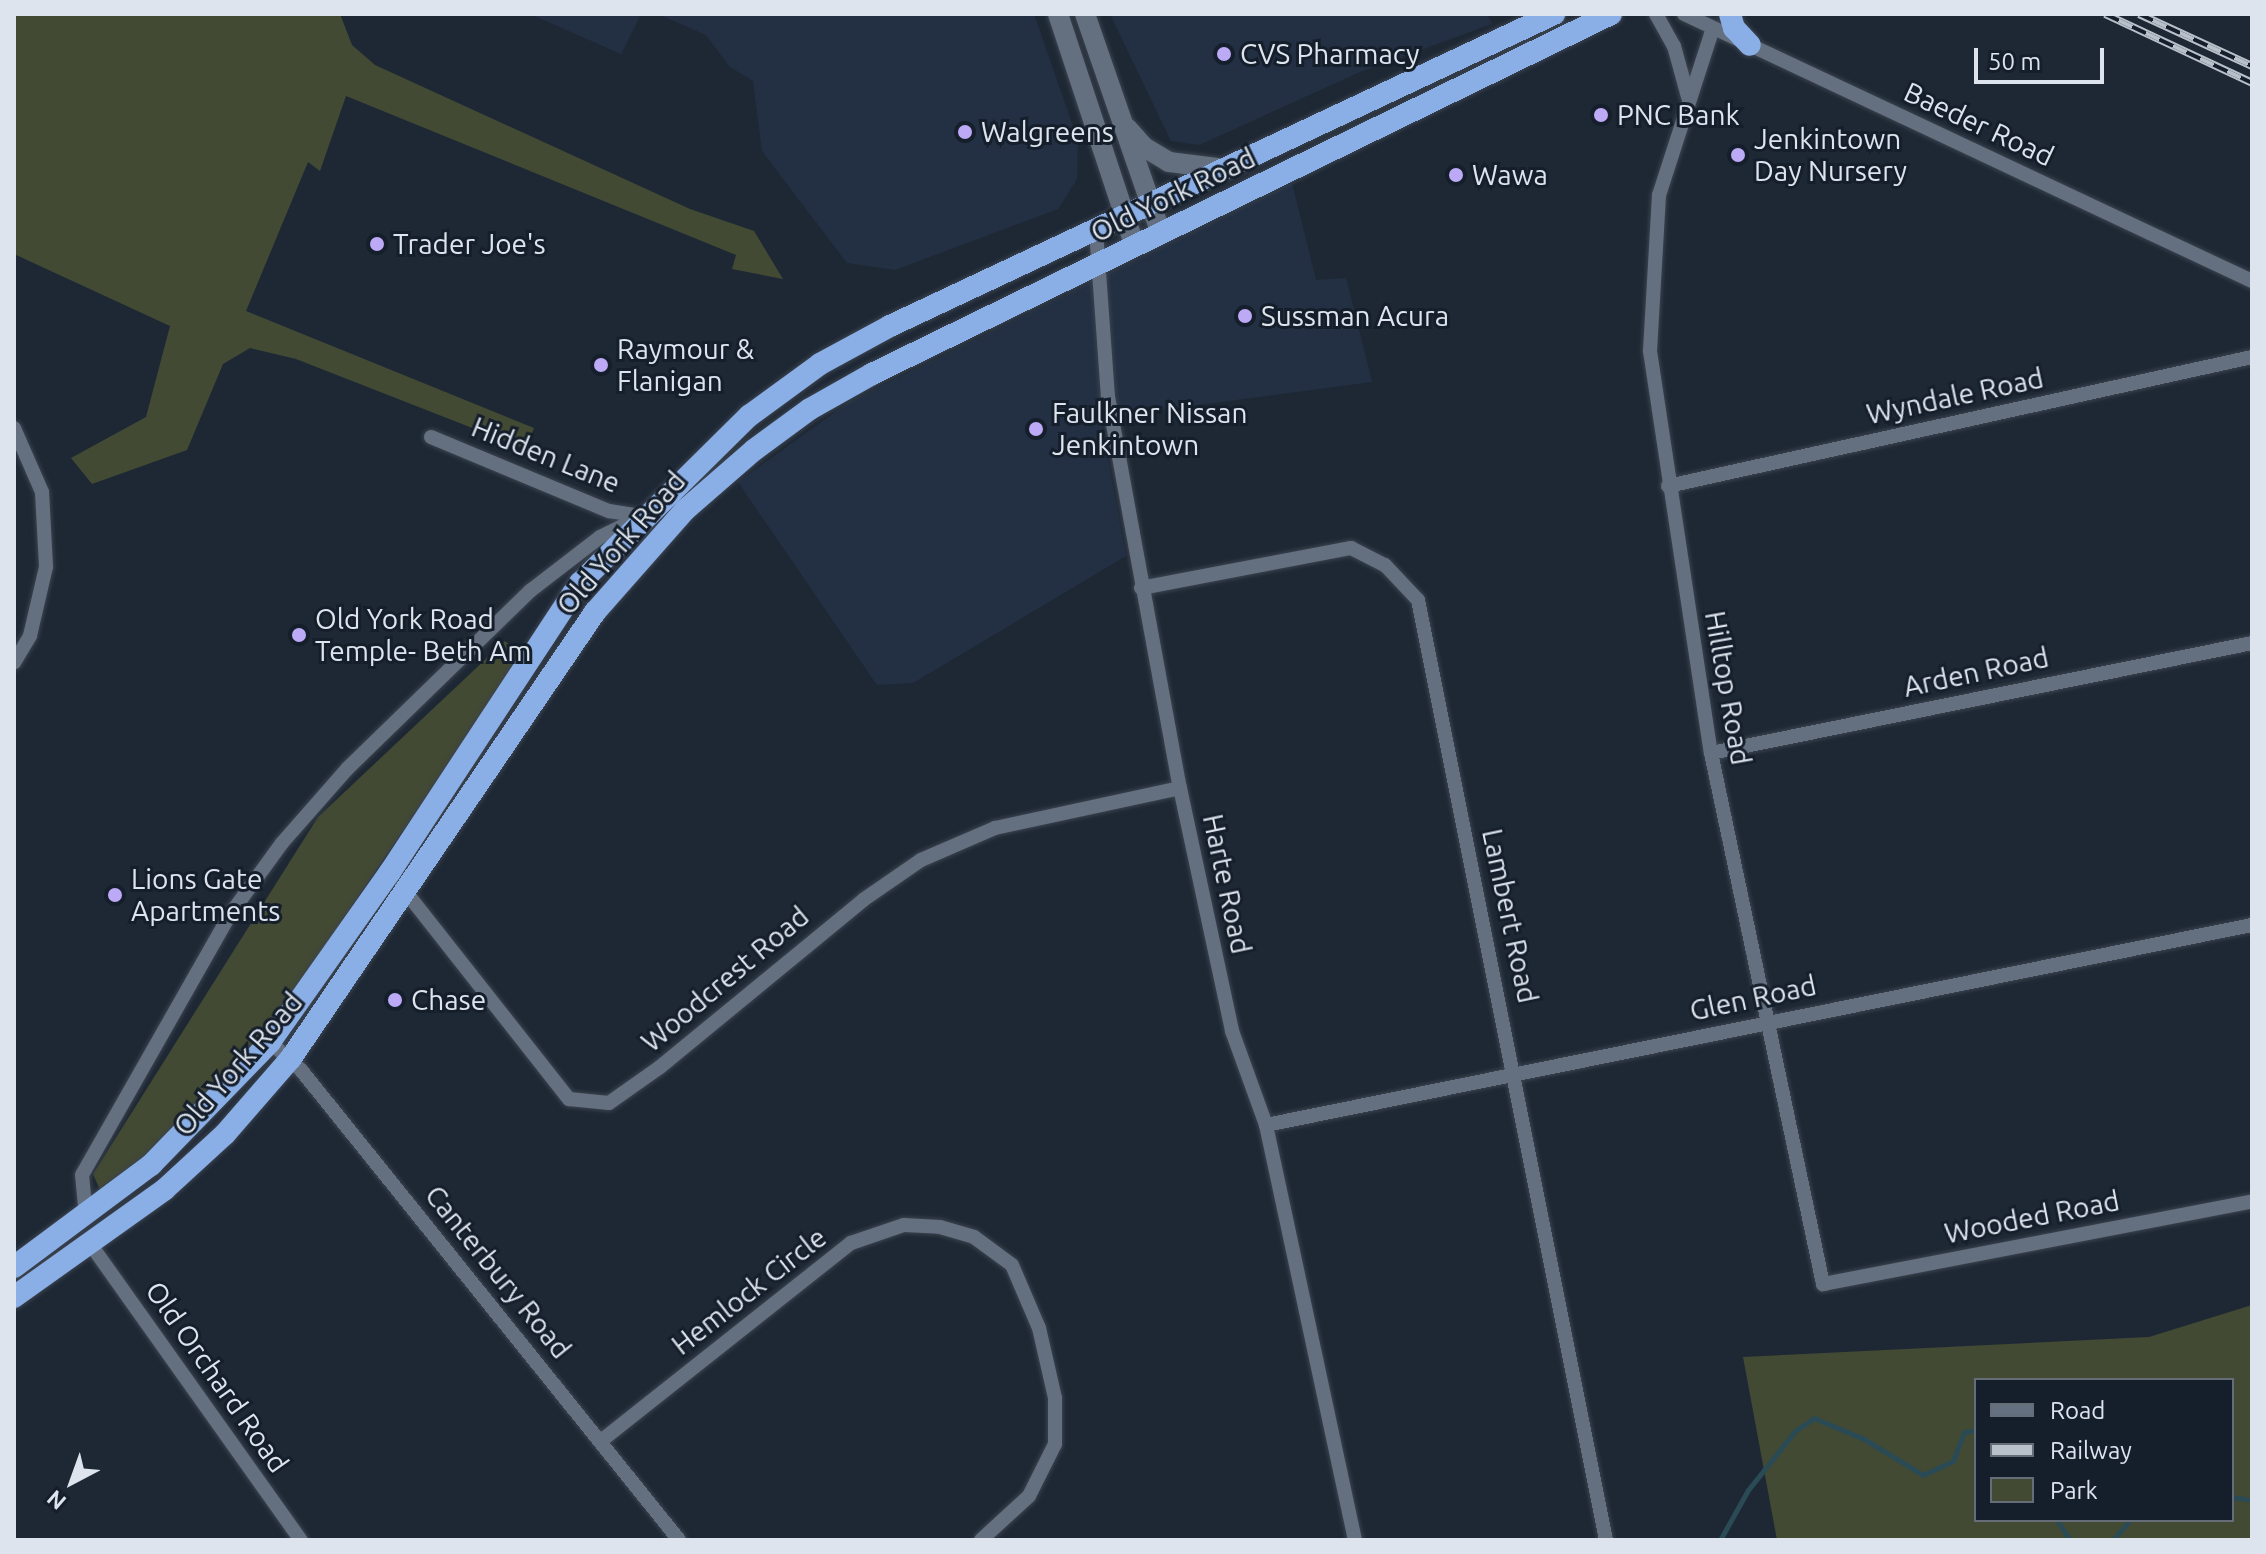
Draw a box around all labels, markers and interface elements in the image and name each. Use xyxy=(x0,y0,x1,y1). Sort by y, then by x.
scale bar xyxy=(1978,32,2108,82)
place label: CVS Pharmacy xyxy=(1240,37,1420,71)
marker: CVS Pharmacy xyxy=(1215,45,1233,63)
text: 50 m xyxy=(1988,48,2041,75)
street label: Baeder Road xyxy=(1899,75,2059,173)
place label: PNC Bank xyxy=(1617,98,1740,132)
marker: PNC Bank xyxy=(1592,106,1610,124)
place label: Walgreens xyxy=(981,115,1114,149)
place label: Jenkintown Day Nursery xyxy=(1754,122,1907,188)
marker: Walgreens xyxy=(956,123,974,141)
street label: Old York Road xyxy=(1085,141,1261,249)
marker: Jenkintown Day Nursery xyxy=(1729,146,1747,164)
place label: Wawa xyxy=(1472,158,1548,192)
marker: Wawa xyxy=(1447,166,1465,184)
place label: Trader Joe's xyxy=(393,227,546,261)
marker: Trader Joe's xyxy=(368,235,386,253)
place label: Sussman Acura xyxy=(1261,299,1449,333)
marker: Sussman Acura xyxy=(1236,307,1254,325)
place label: Raymour & Flanigan xyxy=(617,332,754,398)
marker: Raymour & Flanigan xyxy=(592,356,610,374)
street label: Wyndale Road xyxy=(1864,361,2046,431)
place label: Faulkner Nissan Jenkintown xyxy=(1052,396,1247,462)
street label: Hidden Lane xyxy=(467,410,625,500)
marker: Faulkner Nissan Jenkintown xyxy=(1027,420,1045,438)
street label: Old York Road xyxy=(550,464,692,622)
place label: Old York Road Temple- Beth Am xyxy=(315,602,532,668)
street label: Hilltop Road xyxy=(1698,608,1758,768)
marker: Old York Road Temple- Beth Am xyxy=(290,626,308,644)
street label: Arden Road xyxy=(1900,640,2052,704)
street label: Harte Road xyxy=(1196,811,1258,957)
street label: Lambert Road xyxy=(1475,826,1545,1006)
place label: Lions Gate Apartments xyxy=(131,862,280,928)
marker: Lions Gate Apartments xyxy=(106,886,124,904)
street label: Woodcrest Road xyxy=(635,899,815,1059)
street label: Glen Road xyxy=(1687,968,1819,1028)
place label: Chase xyxy=(411,983,486,1017)
street label: Old York Road xyxy=(167,985,309,1143)
marker: Chase xyxy=(386,991,404,1009)
street label: Canterbury Road xyxy=(418,1179,578,1365)
street label: Wooded Road xyxy=(1942,1184,2122,1250)
street label: Hemlock Circle xyxy=(665,1220,833,1362)
street label: Old Orchard Road xyxy=(139,1275,295,1479)
legend xyxy=(1974,1378,2234,1522)
text: Road xyxy=(2050,1397,2105,1424)
text: Railway xyxy=(2050,1437,2132,1464)
north arrow xyxy=(32,1442,112,1522)
text: Park xyxy=(2050,1477,2098,1504)
text: N xyxy=(42,1486,70,1515)

